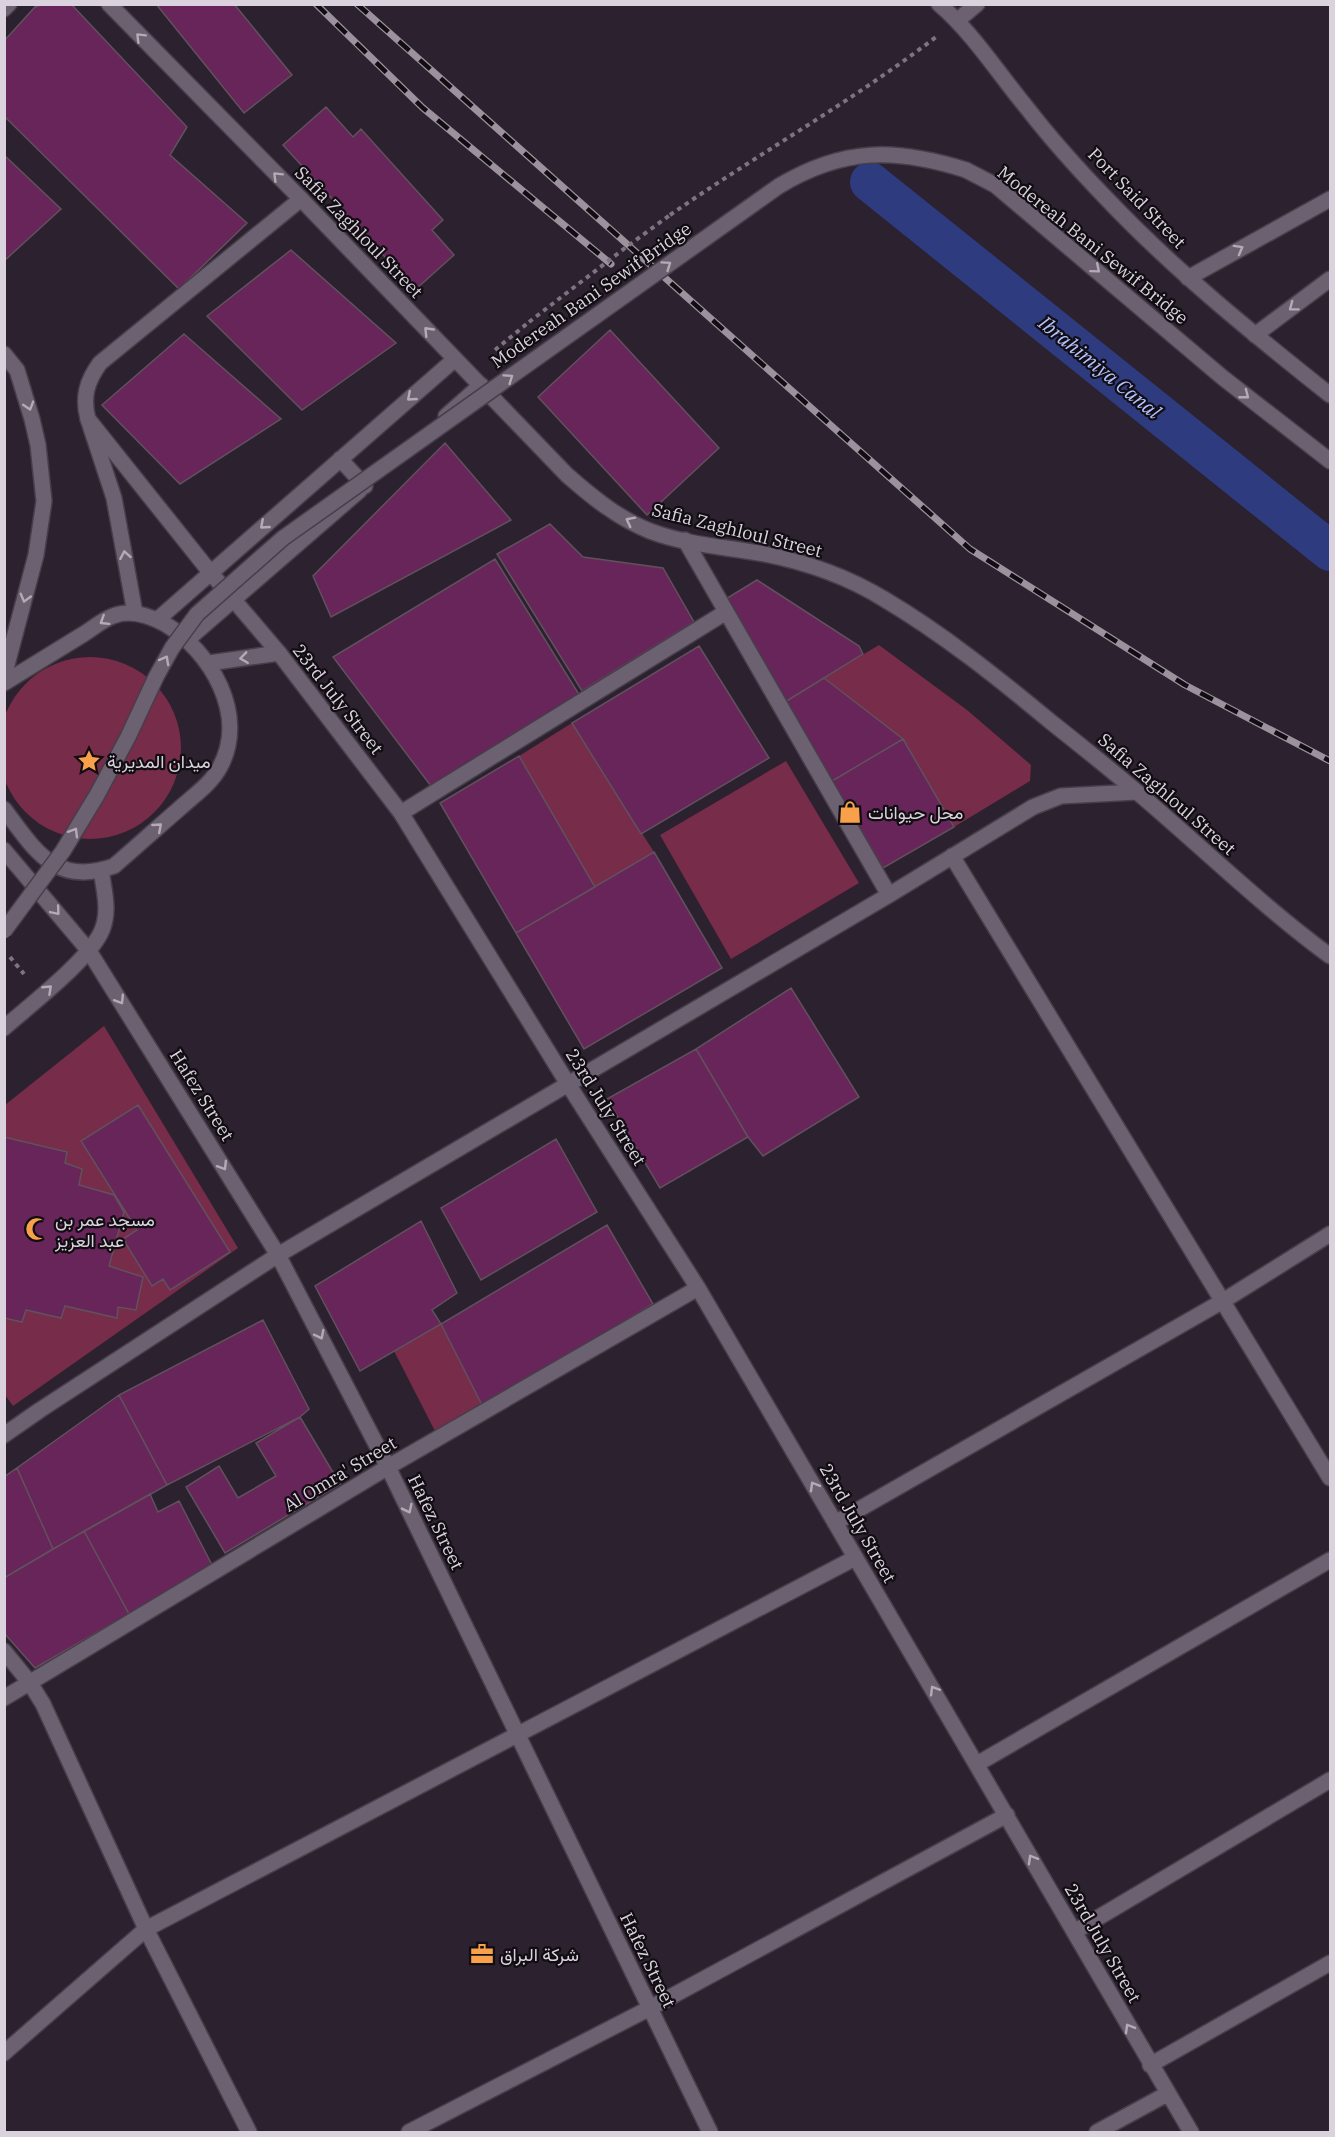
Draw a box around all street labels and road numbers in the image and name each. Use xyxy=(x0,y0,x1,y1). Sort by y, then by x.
street label: Port Said Street xyxy=(1083,143,1191,253)
street label: Safia Zaghloul Street xyxy=(290,161,428,303)
street label: Modereah Bani Sewif Bridge xyxy=(993,161,1193,329)
street label: Modereah Bani Sewif Bridge xyxy=(486,217,696,373)
street label: Safia Zaghloul Street xyxy=(649,498,825,562)
street label: 23rd July Street xyxy=(288,639,388,759)
street label: Safia Zaghloul Street xyxy=(1094,728,1240,860)
street label: 23rd July Street xyxy=(561,1044,651,1170)
street label: Hafez Street xyxy=(165,1045,239,1145)
street label: Al Omra' Street xyxy=(279,1431,401,1517)
street label: 23rd July Street xyxy=(815,1459,901,1587)
street label: Hafez Street xyxy=(403,1470,469,1574)
street label: 23rd July Street xyxy=(1060,1879,1146,2007)
street label: Hafez Street xyxy=(615,1908,681,2012)

